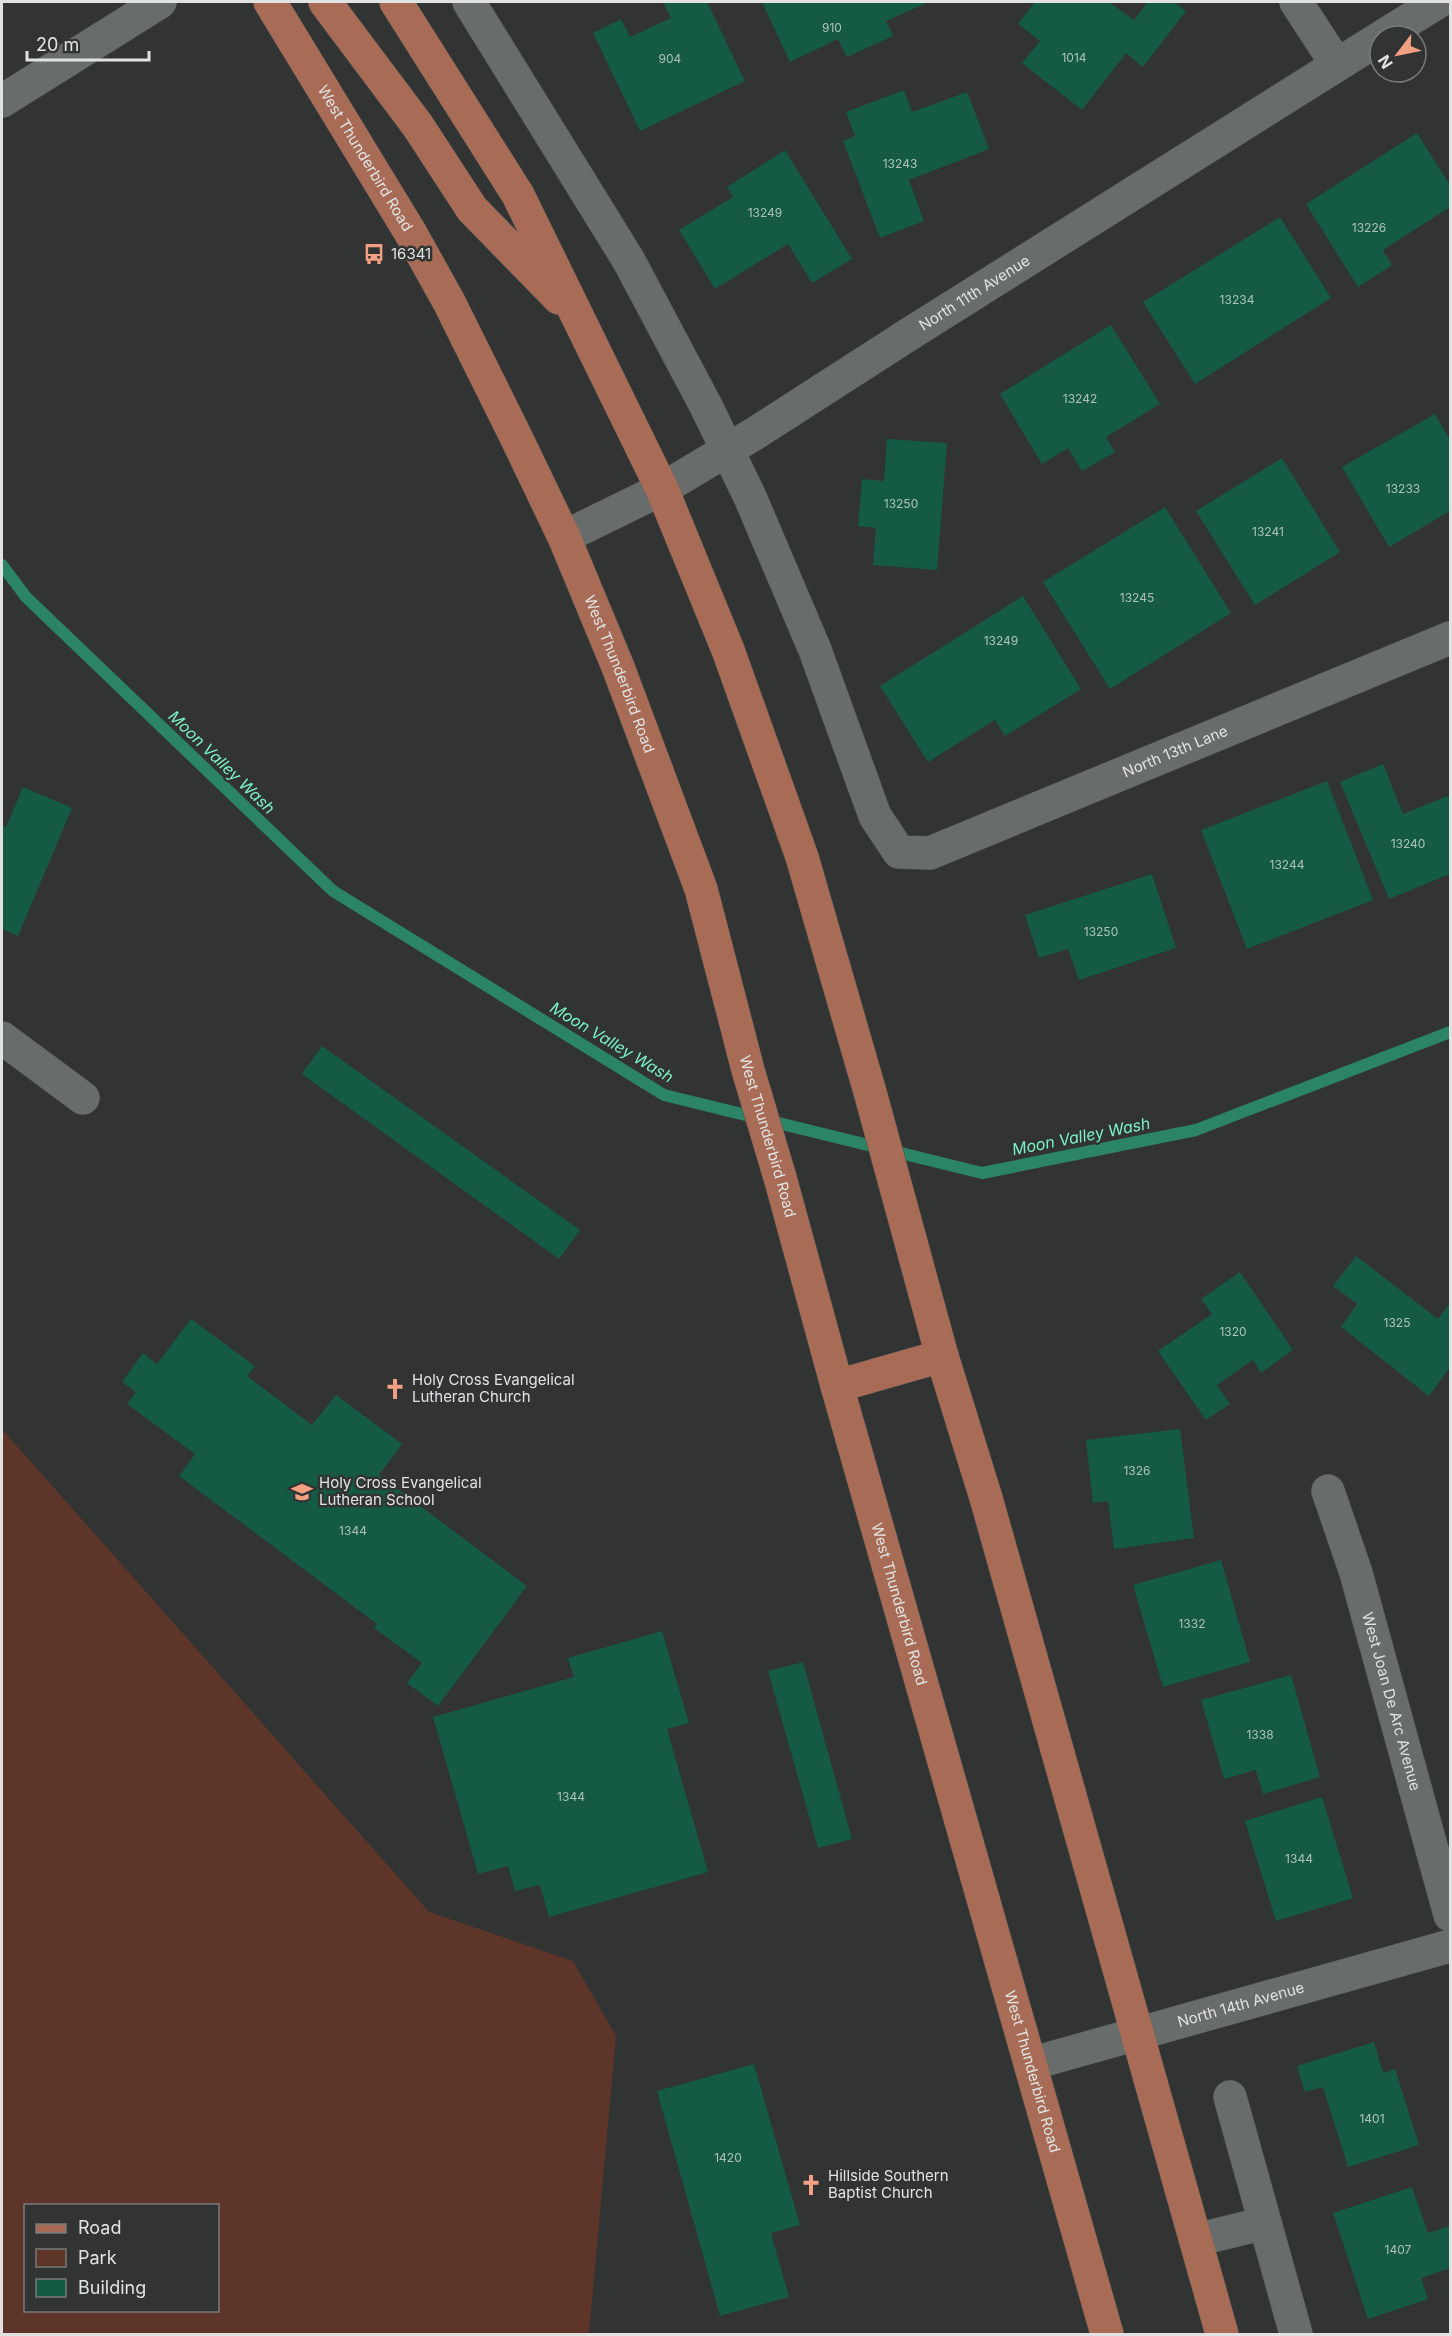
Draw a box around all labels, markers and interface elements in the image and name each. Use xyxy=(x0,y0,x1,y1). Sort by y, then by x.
house number: 910 xyxy=(822,20,842,35)
scale bar xyxy=(27,24,148,62)
north arrow xyxy=(1368,24,1428,84)
text: 20 m xyxy=(36,34,79,55)
house number: 1014 xyxy=(1061,50,1087,65)
house number: 904 xyxy=(659,51,682,66)
text: N xyxy=(1374,51,1397,72)
street label: West Thunderbird Road xyxy=(314,81,417,235)
house number: 13243 xyxy=(883,156,917,171)
house number: 13249 xyxy=(748,205,782,220)
house number: 13226 xyxy=(1352,220,1386,235)
bus stop icon: 16341 xyxy=(362,242,386,266)
place label: 16341 xyxy=(391,244,431,263)
street label: North 11th Avenue xyxy=(915,251,1033,335)
house number: 13234 xyxy=(1220,292,1255,307)
house number: 13242 xyxy=(1063,391,1097,406)
house number: 13233 xyxy=(1386,481,1420,496)
house number: 13250 xyxy=(884,496,918,511)
house number: 13241 xyxy=(1252,524,1284,539)
house number: 13245 xyxy=(1120,590,1154,605)
street label: West Thunderbird Road xyxy=(580,592,659,756)
house number: 13249 xyxy=(984,633,1018,648)
water label: Moon Valley Wash xyxy=(165,706,279,818)
street label: North 13th Lane xyxy=(1120,721,1230,781)
house number: 13240 xyxy=(1391,836,1425,851)
house number: 13244 xyxy=(1270,857,1305,872)
house number: 13250 xyxy=(1084,924,1118,939)
water label: Moon Valley Wash xyxy=(547,997,677,1087)
street label: West Thunderbird Road xyxy=(736,1053,800,1219)
water label: Moon Valley Wash xyxy=(1010,1113,1152,1159)
house number: 1325 xyxy=(1384,1315,1410,1330)
house number: 1320 xyxy=(1219,1324,1247,1339)
place label: Holy Cross Evangelical Lutheran Church xyxy=(412,1370,575,1406)
church icon: Holy Cross Evangelical Lutheran Church xyxy=(383,1377,407,1401)
house number: 1326 xyxy=(1123,1463,1151,1478)
place label: Holy Cross Evangelical Lutheran School xyxy=(319,1473,482,1509)
school or university icon: Holy Cross Evangelical Lutheran School xyxy=(290,1480,314,1504)
street label: West Thunderbird Road xyxy=(868,1521,932,1687)
house number: 1344 xyxy=(339,1523,367,1538)
street label: West Joan De Arc Avenue xyxy=(1358,1610,1425,1793)
house number: 1332 xyxy=(1178,1616,1206,1631)
house number: 1338 xyxy=(1246,1727,1274,1742)
house number: 1344 xyxy=(557,1789,585,1804)
house number: 1344 xyxy=(1285,1851,1313,1866)
street label: North 14th Avenue xyxy=(1175,1977,1306,2031)
street label: West Thunderbird Road xyxy=(1001,1988,1065,2155)
house number: 1401 xyxy=(1359,2111,1385,2126)
house number: 1420 xyxy=(714,2150,742,2165)
place label: Hillside Southern Baptist Church xyxy=(828,2166,949,2202)
church icon: Hillside Southern Baptist Church xyxy=(799,2173,823,2197)
legend xyxy=(24,2204,219,2312)
text: Road xyxy=(78,2217,121,2238)
house number: 1407 xyxy=(1385,2242,1412,2257)
text: Park xyxy=(78,2247,117,2268)
text: Building xyxy=(78,2277,146,2298)

